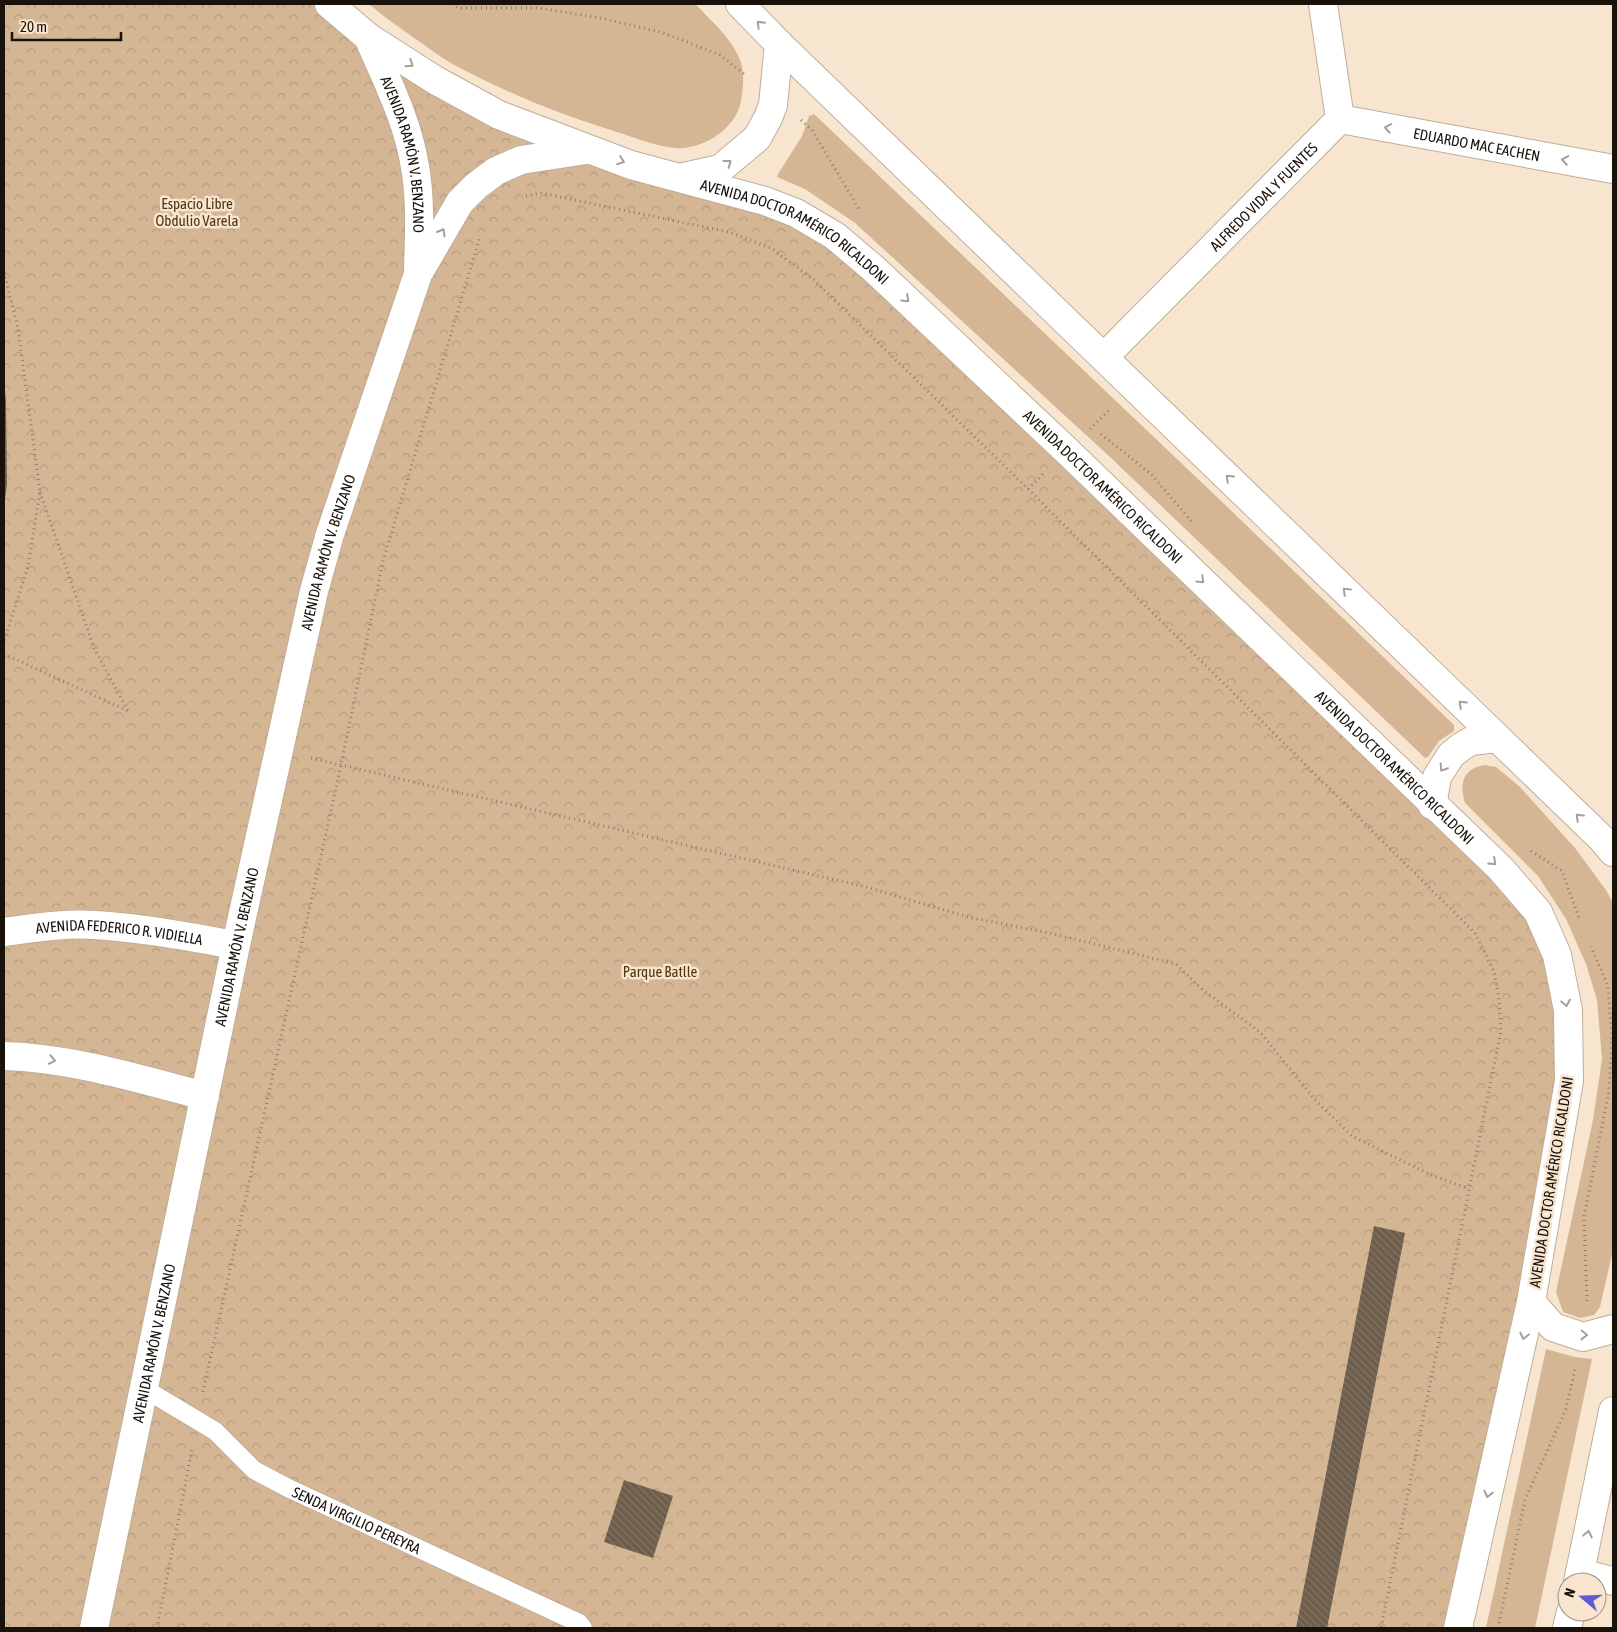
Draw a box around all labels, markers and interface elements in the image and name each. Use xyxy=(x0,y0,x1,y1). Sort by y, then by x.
scale bar xyxy=(12,10,121,42)
text: 20 m xyxy=(20,18,47,35)
one-way arrow xyxy=(757,21,766,30)
one-way arrow xyxy=(405,58,414,67)
street label: AVENIDA RAMÓN V. BENZANO xyxy=(378,73,428,233)
one-way arrow xyxy=(1384,123,1393,133)
street label: EDUARDO MAC EACHEN xyxy=(1412,124,1541,164)
street label: ALFREDO VIDAL Y FUENTES xyxy=(1206,139,1320,254)
one-way arrow xyxy=(616,155,624,165)
one-way arrow xyxy=(1561,155,1570,166)
one-way arrow xyxy=(722,160,731,168)
street label: AVENIDA DOCTOR AMÉRICO RICALDONI xyxy=(699,176,893,287)
park label: Espacio Libre Obdulio Varela xyxy=(156,195,238,229)
one-way arrow xyxy=(436,229,446,238)
one-way arrow xyxy=(900,293,909,302)
street label: AVENIDA DOCTOR AMÉRICO RICALDONI xyxy=(1020,406,1186,566)
street label: AVENIDA RAMÓN V. BENZANO xyxy=(297,472,358,632)
one-way arrow xyxy=(1226,475,1235,484)
one-way arrow xyxy=(1195,574,1204,583)
one-way arrow xyxy=(1342,588,1351,597)
street label: AVENIDA DOCTOR AMÉRICO RICALDONI xyxy=(1312,687,1478,847)
one-way arrow xyxy=(1459,701,1468,710)
one-way arrow xyxy=(1440,762,1449,772)
one-way arrow xyxy=(1576,814,1585,823)
one-way arrow xyxy=(1488,856,1497,865)
street label: AVENIDA RAMÓN V. BENZANO xyxy=(211,866,261,1027)
street label: AVENIDA FEDERICO R. VIDIELLA xyxy=(35,916,205,948)
park label: Parque Batlle xyxy=(623,963,698,980)
one-way arrow xyxy=(1561,998,1571,1007)
one-way arrow xyxy=(48,1054,57,1064)
street label: AVENIDA DOCTOR AMÉRICO RICALDONI xyxy=(1526,1075,1576,1289)
street label: AVENIDA RAMÓN V. BENZANO xyxy=(128,1262,178,1424)
one-way arrow xyxy=(1580,1329,1588,1340)
one-way arrow xyxy=(1519,1331,1530,1340)
street label: SENDA VIRGILIO PEREYRA xyxy=(290,1483,424,1557)
one-way arrow xyxy=(1483,1490,1494,1499)
one-way arrow xyxy=(1582,1530,1593,1539)
north arrow xyxy=(1557,1572,1607,1622)
text: N xyxy=(1561,1586,1579,1599)

